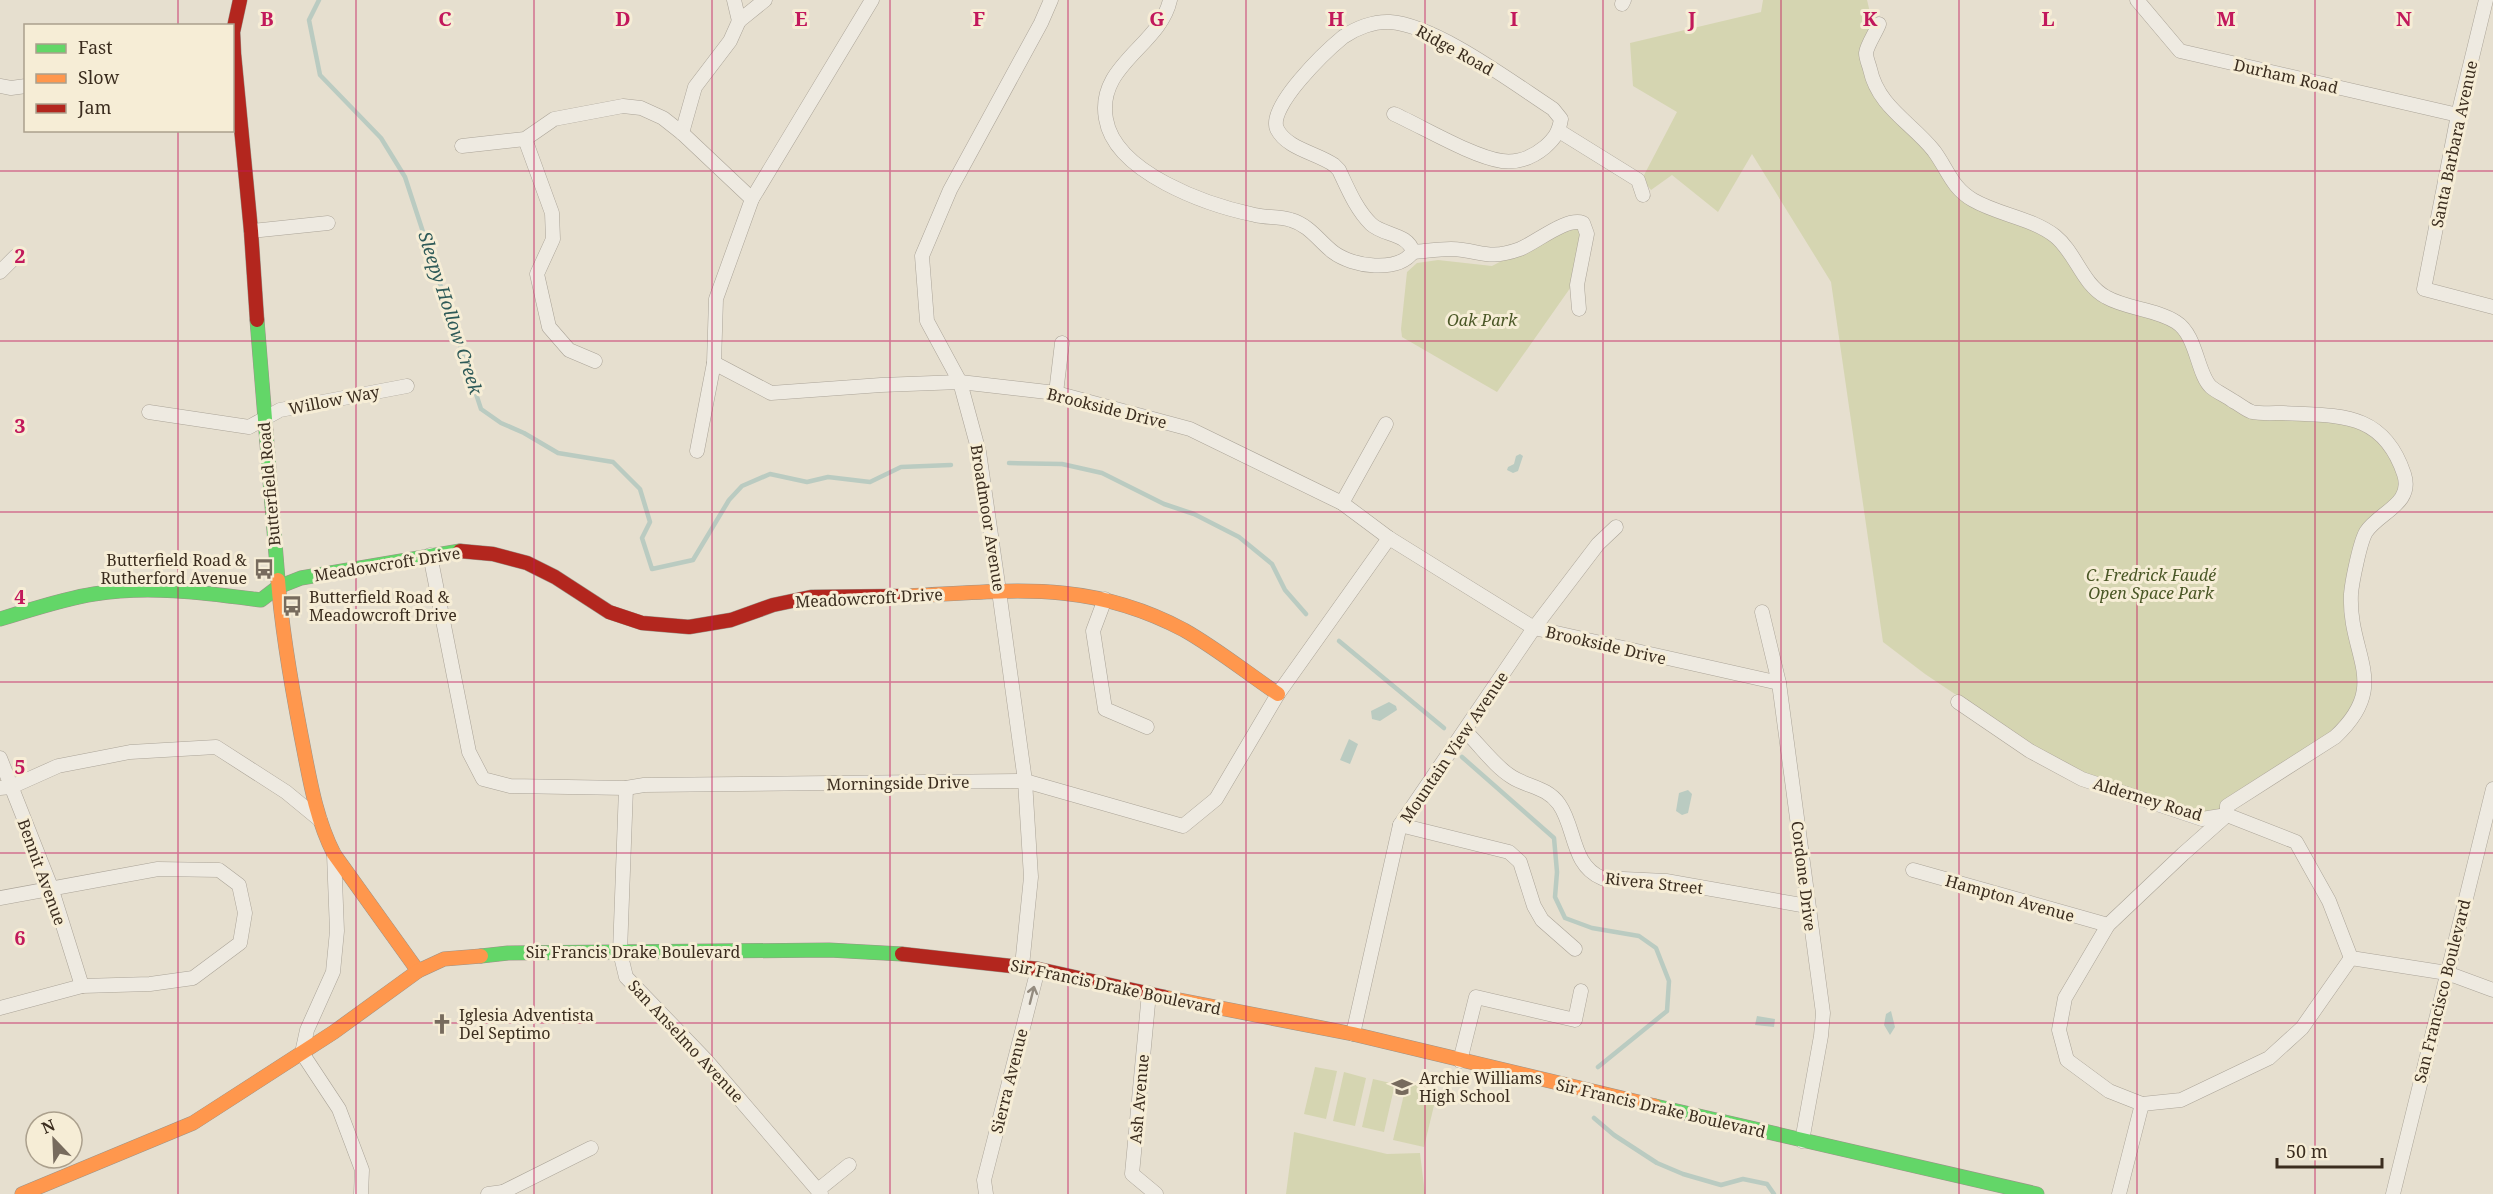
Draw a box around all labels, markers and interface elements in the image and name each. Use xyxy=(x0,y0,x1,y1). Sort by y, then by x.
text: B xyxy=(260,5,274,32)
text: C xyxy=(438,5,452,32)
text: D xyxy=(615,5,631,32)
text: E xyxy=(794,5,808,32)
text: F xyxy=(973,5,985,32)
text: G xyxy=(1149,5,1165,32)
text: H xyxy=(1328,5,1344,32)
text: I xyxy=(1510,5,1518,32)
text: J xyxy=(1687,5,1696,32)
text: K xyxy=(1863,5,1878,32)
text: L xyxy=(2041,5,2055,32)
text: M xyxy=(2216,5,2236,32)
text: N xyxy=(2396,5,2412,32)
street label: Ridge Road xyxy=(1412,20,1498,80)
legend xyxy=(24,24,234,132)
text: Fast xyxy=(78,35,113,59)
street label: Durham Road xyxy=(2232,53,2340,99)
street label: Santa Barbara Avenue xyxy=(2426,58,2482,230)
text: Slow xyxy=(78,65,120,89)
text: Jam xyxy=(77,95,112,119)
water label: Sleepy Hollow Creek xyxy=(413,228,489,398)
text: 2 xyxy=(14,242,26,269)
park label: Oak Park xyxy=(1447,309,1518,331)
street label: Willow Way xyxy=(287,380,382,420)
street label: Brookside Drive xyxy=(1045,382,1169,434)
text: 3 xyxy=(14,412,26,439)
street label: Butterfield Road xyxy=(253,421,285,547)
street label: Broadmoor Avenue xyxy=(966,443,1010,593)
street label: Meadowcroft Drive xyxy=(312,542,462,586)
place label: Butterfield Road & Rutherford Avenue xyxy=(101,549,247,589)
bus stop icon: Butterfield Road & Rutherford Avenue xyxy=(252,557,276,581)
park label: C. Fredrick Faudé Open Space Park xyxy=(2086,564,2217,604)
text: 4 xyxy=(14,583,26,610)
street label: Meadowcroft Drive xyxy=(795,583,943,613)
place label: Butterfield Road & Meadowcroft Drive xyxy=(309,586,457,626)
bus stop icon: Butterfield Road & Meadowcroft Drive xyxy=(280,594,304,618)
street label: Brookside Drive xyxy=(1544,620,1668,670)
street label: Mountain View Avenue xyxy=(1395,667,1513,827)
text: 5 xyxy=(14,753,26,780)
street label: Morningside Drive xyxy=(826,771,970,795)
street label: Alderney Road xyxy=(2091,772,2205,826)
street label: Bennit Avenue xyxy=(13,816,71,928)
street label: Cordone Drive xyxy=(1786,820,1822,932)
street label: Rivera Street xyxy=(1604,867,1704,899)
street label: Hampton Avenue xyxy=(1943,869,2077,927)
street label: San Francisco Boulevard xyxy=(2409,897,2476,1085)
text: 6 xyxy=(14,924,26,951)
street label: Sir Francis Drake Boulevard xyxy=(526,941,740,963)
street label: Sir Francis Drake Boulevard xyxy=(1009,954,1223,1020)
street label: San Anselmo Avenue xyxy=(623,975,749,1107)
one-way arrow xyxy=(1026,985,1038,1004)
place label: Iglesia Adventista Del Septimo xyxy=(459,1004,594,1044)
church icon: Iglesia Adventista Del Septimo xyxy=(430,1012,454,1036)
street label: Sierra Avenue xyxy=(985,1026,1033,1136)
street label: Ash Avenue xyxy=(1124,1053,1154,1145)
place label: Archie Williams High School xyxy=(1419,1067,1542,1107)
street label: Sir Francis Drake Boulevard xyxy=(1554,1073,1768,1143)
school or university icon: Archie Williams High School xyxy=(1390,1075,1414,1099)
north arrow xyxy=(24,1110,84,1170)
text: N xyxy=(38,1113,59,1139)
scale bar xyxy=(2277,1131,2382,1169)
text: 50 m xyxy=(2286,1139,2328,1163)

